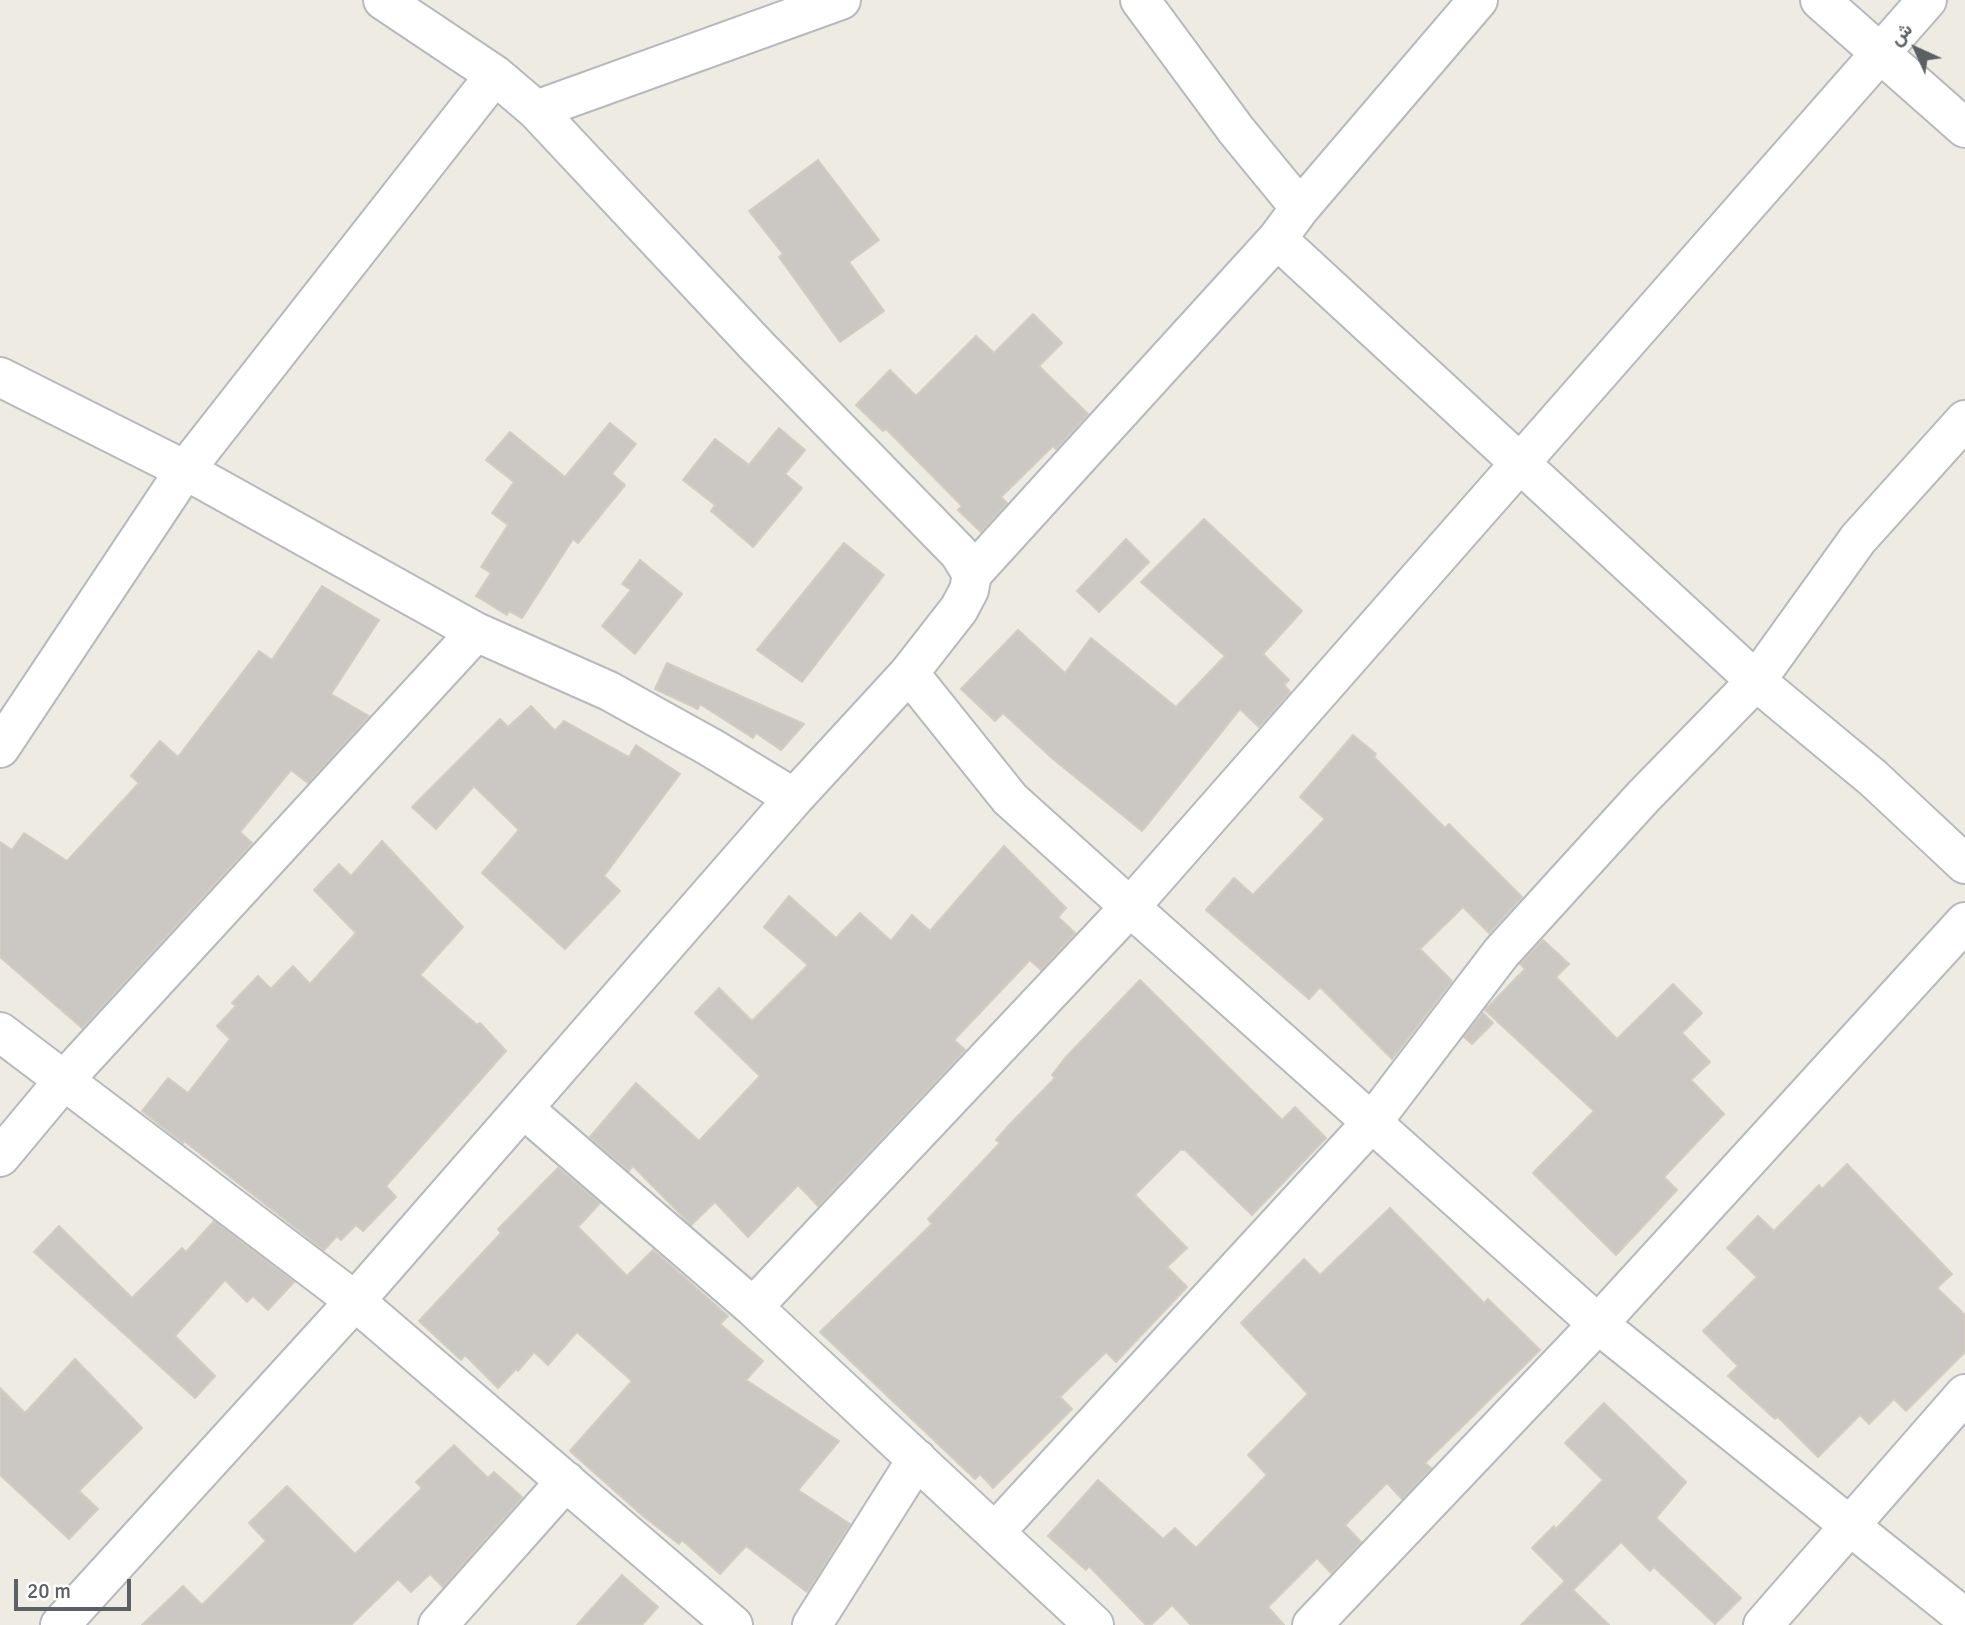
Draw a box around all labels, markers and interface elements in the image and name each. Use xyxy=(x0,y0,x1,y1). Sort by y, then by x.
north arrow xyxy=(1881,14,1951,84)
text: ش xyxy=(1885,18,1918,51)
scale bar xyxy=(18,1566,135,1610)
text: 20 m xyxy=(27,1578,71,1604)

